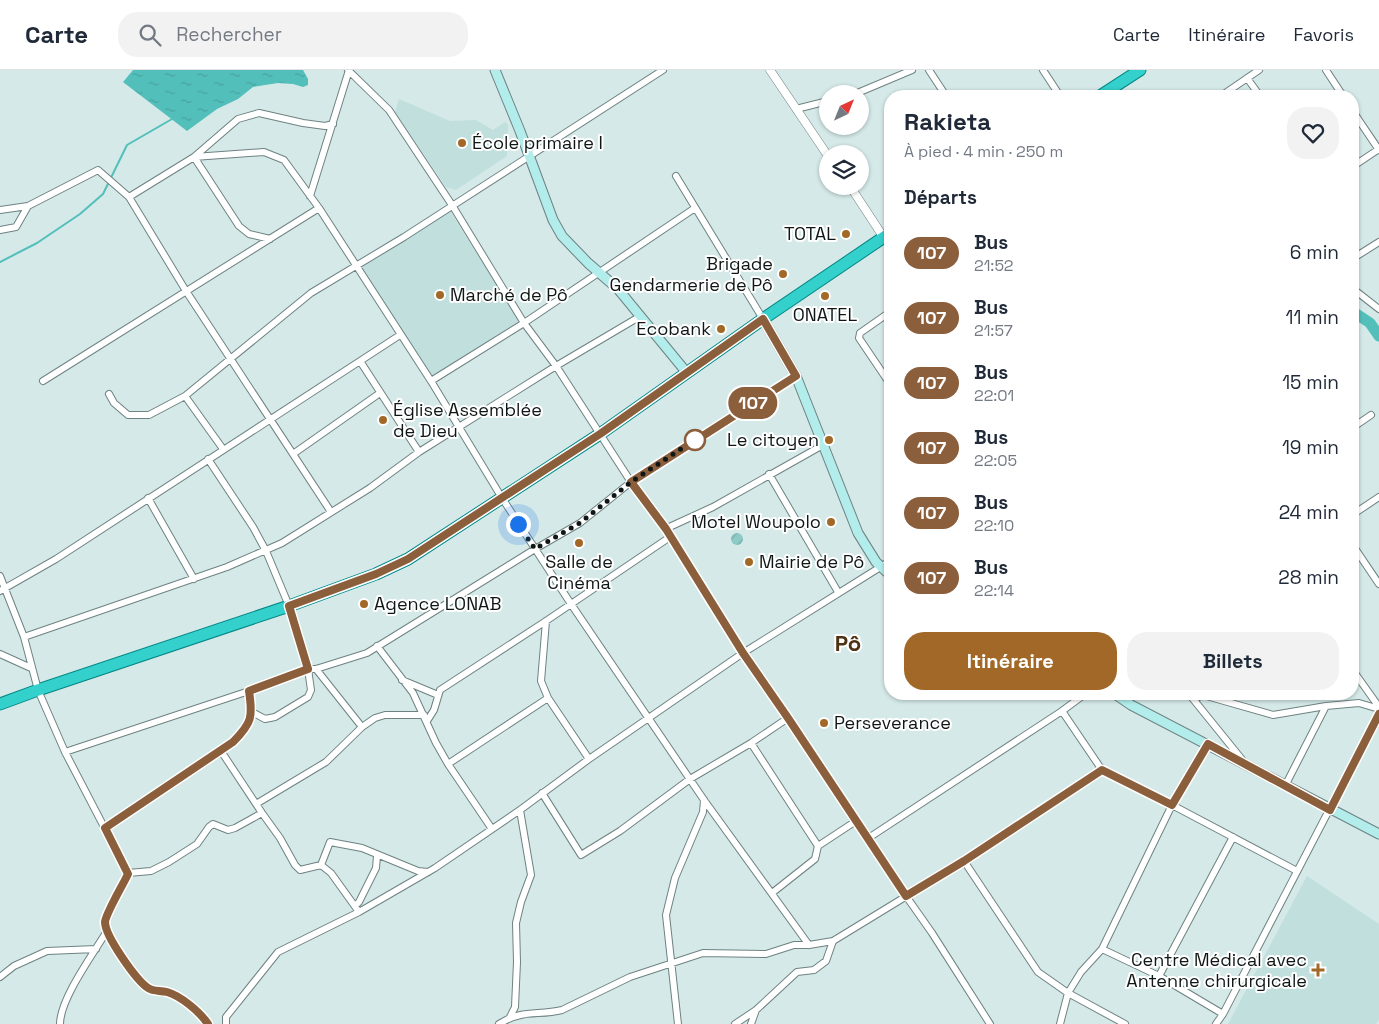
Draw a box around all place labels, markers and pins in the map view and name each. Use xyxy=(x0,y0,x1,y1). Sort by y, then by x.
place label: École primaire I xyxy=(472,131,603,154)
marker: École primaire I xyxy=(456,137,468,149)
place label: TOTAL xyxy=(784,222,836,245)
marker: TOTAL xyxy=(840,228,852,240)
place label: Brigade Gendarmerie de Pô xyxy=(610,252,773,296)
marker: Brigade Gendarmerie de Pô xyxy=(777,268,789,280)
place label: Marché de Pô xyxy=(450,283,568,306)
marker: Marché de Pô xyxy=(434,289,446,301)
marker: ONATEL xyxy=(819,290,831,302)
place label: ONATEL xyxy=(793,303,857,326)
place label: Ecobank xyxy=(636,317,711,340)
marker: Ecobank xyxy=(715,323,727,335)
place label: Église Assemblée de Dieu xyxy=(393,398,542,442)
marker: Église Assemblée de Dieu xyxy=(377,414,389,426)
place label: Le citoyen xyxy=(727,428,819,451)
unlabelled marker xyxy=(684,429,706,451)
marker: Le citoyen xyxy=(823,434,835,446)
place label: Motel Woupolo xyxy=(691,510,821,533)
marker: Motel Woupolo xyxy=(825,516,837,528)
marker: Salle de Cinéma xyxy=(573,537,585,549)
place label: Salle de Cinéma xyxy=(545,550,613,594)
place label: Mairie de Pô xyxy=(759,550,864,573)
marker: Mairie de Pô xyxy=(743,556,755,568)
place label: Agence LONAB xyxy=(374,592,501,615)
marker: Agence LONAB xyxy=(358,598,370,610)
place label: Perseverance xyxy=(834,711,951,734)
marker: Perseverance xyxy=(818,717,830,729)
place label: Centre Médical avec Antenne chirurgicale xyxy=(1126,948,1307,992)
marker: Centre Médical avec Antenne chirurgicale xyxy=(1311,963,1325,977)

